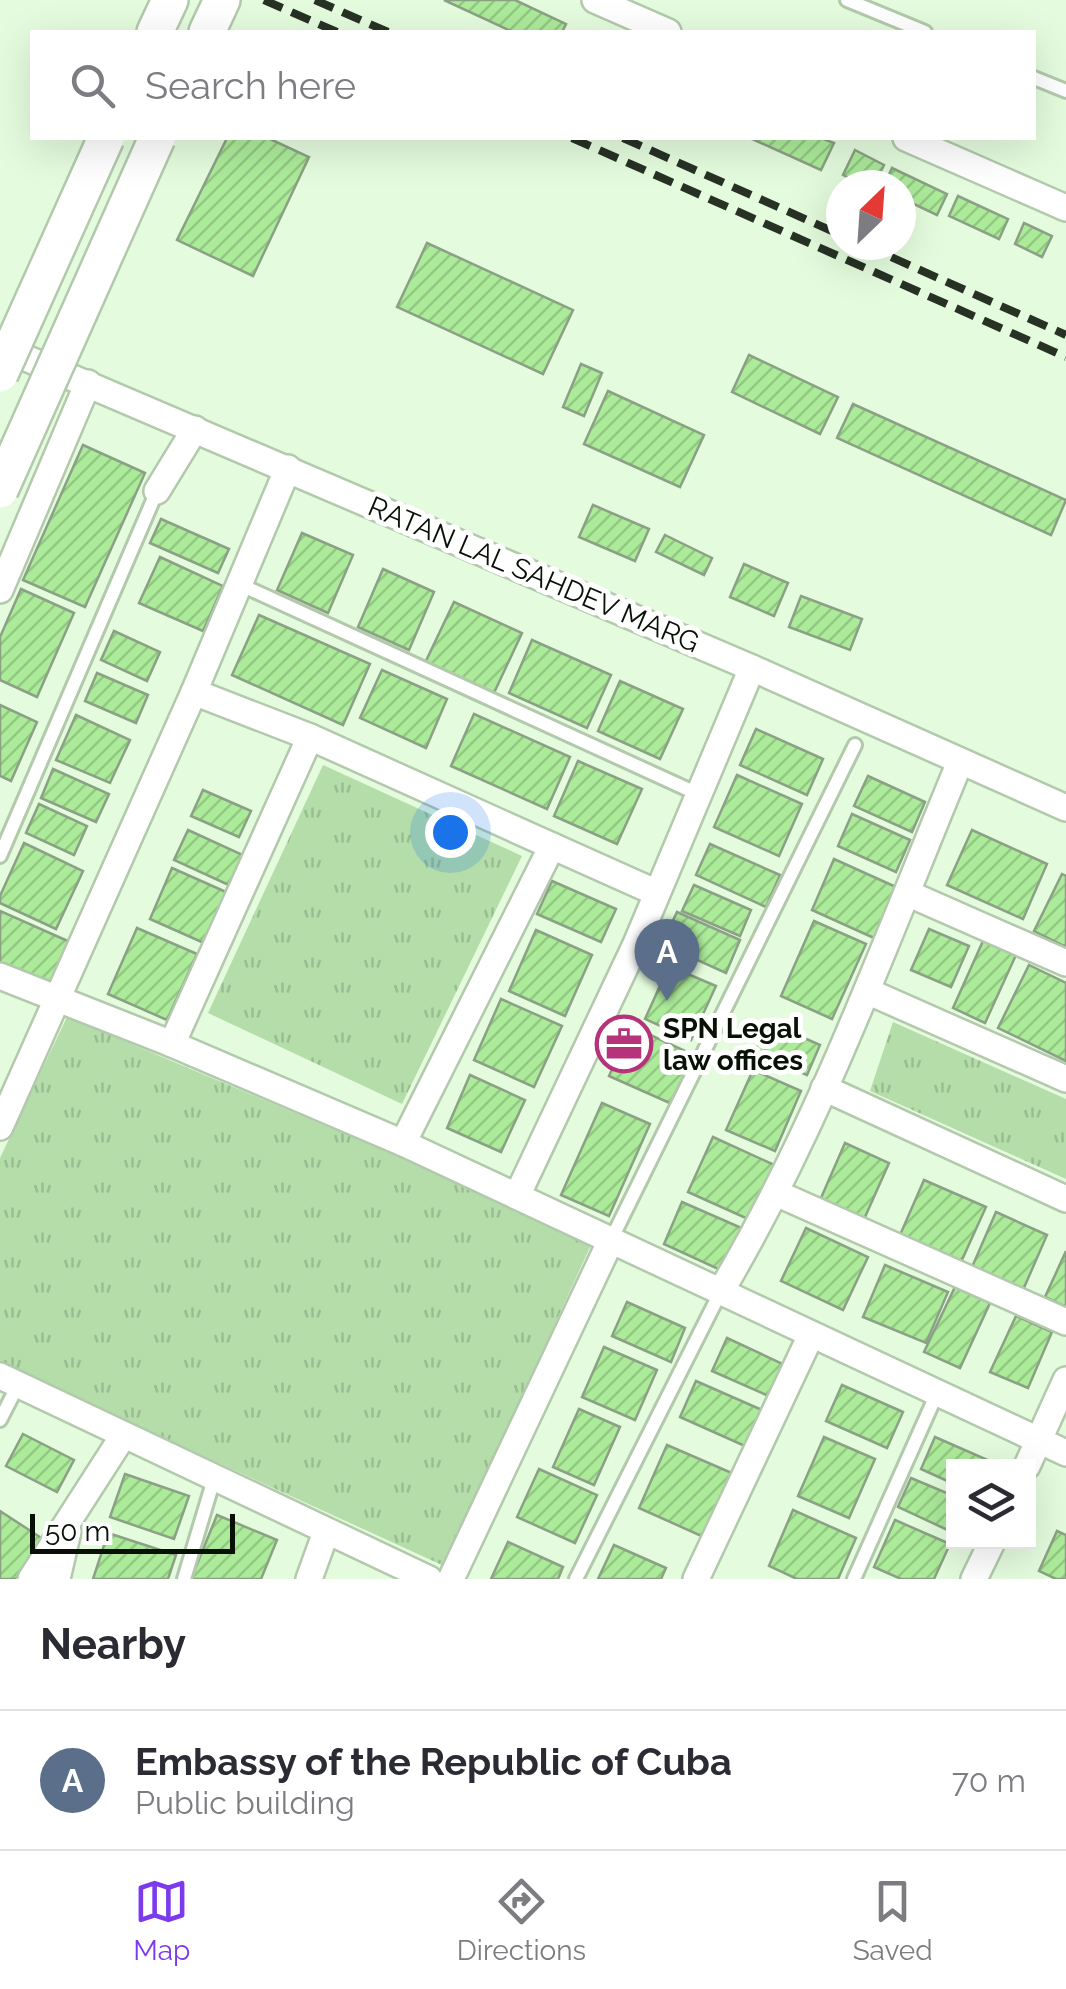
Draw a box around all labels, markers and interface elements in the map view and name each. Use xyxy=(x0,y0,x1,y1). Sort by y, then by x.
search box xyxy=(30,30,1036,140)
icon: search xyxy=(65,58,120,113)
text: Search here xyxy=(145,63,356,108)
north arrow xyxy=(826,170,916,260)
street label: RATAN LAL SAHDEV MARG xyxy=(363,490,704,659)
your location xyxy=(425,807,476,858)
pin: A xyxy=(634,918,700,1001)
place label: SPN Legal law offices xyxy=(663,1012,803,1077)
office icon: SPN Legal law offices xyxy=(594,1014,654,1074)
map controls xyxy=(946,1459,1036,1549)
button: layers xyxy=(946,1459,1036,1549)
scale bar xyxy=(30,1509,235,1554)
text: 50 m xyxy=(45,1515,110,1548)
text: Nearby xyxy=(40,1620,186,1669)
text: Embassy of the Republic of Cuba xyxy=(135,1739,732,1784)
text: A xyxy=(62,1762,83,1799)
text: 70 m xyxy=(952,1762,1026,1799)
text: Public building xyxy=(135,1784,355,1821)
tab: Map xyxy=(133,1874,190,1967)
tab: Directions xyxy=(457,1874,586,1967)
tab: Saved xyxy=(853,1874,933,1967)

